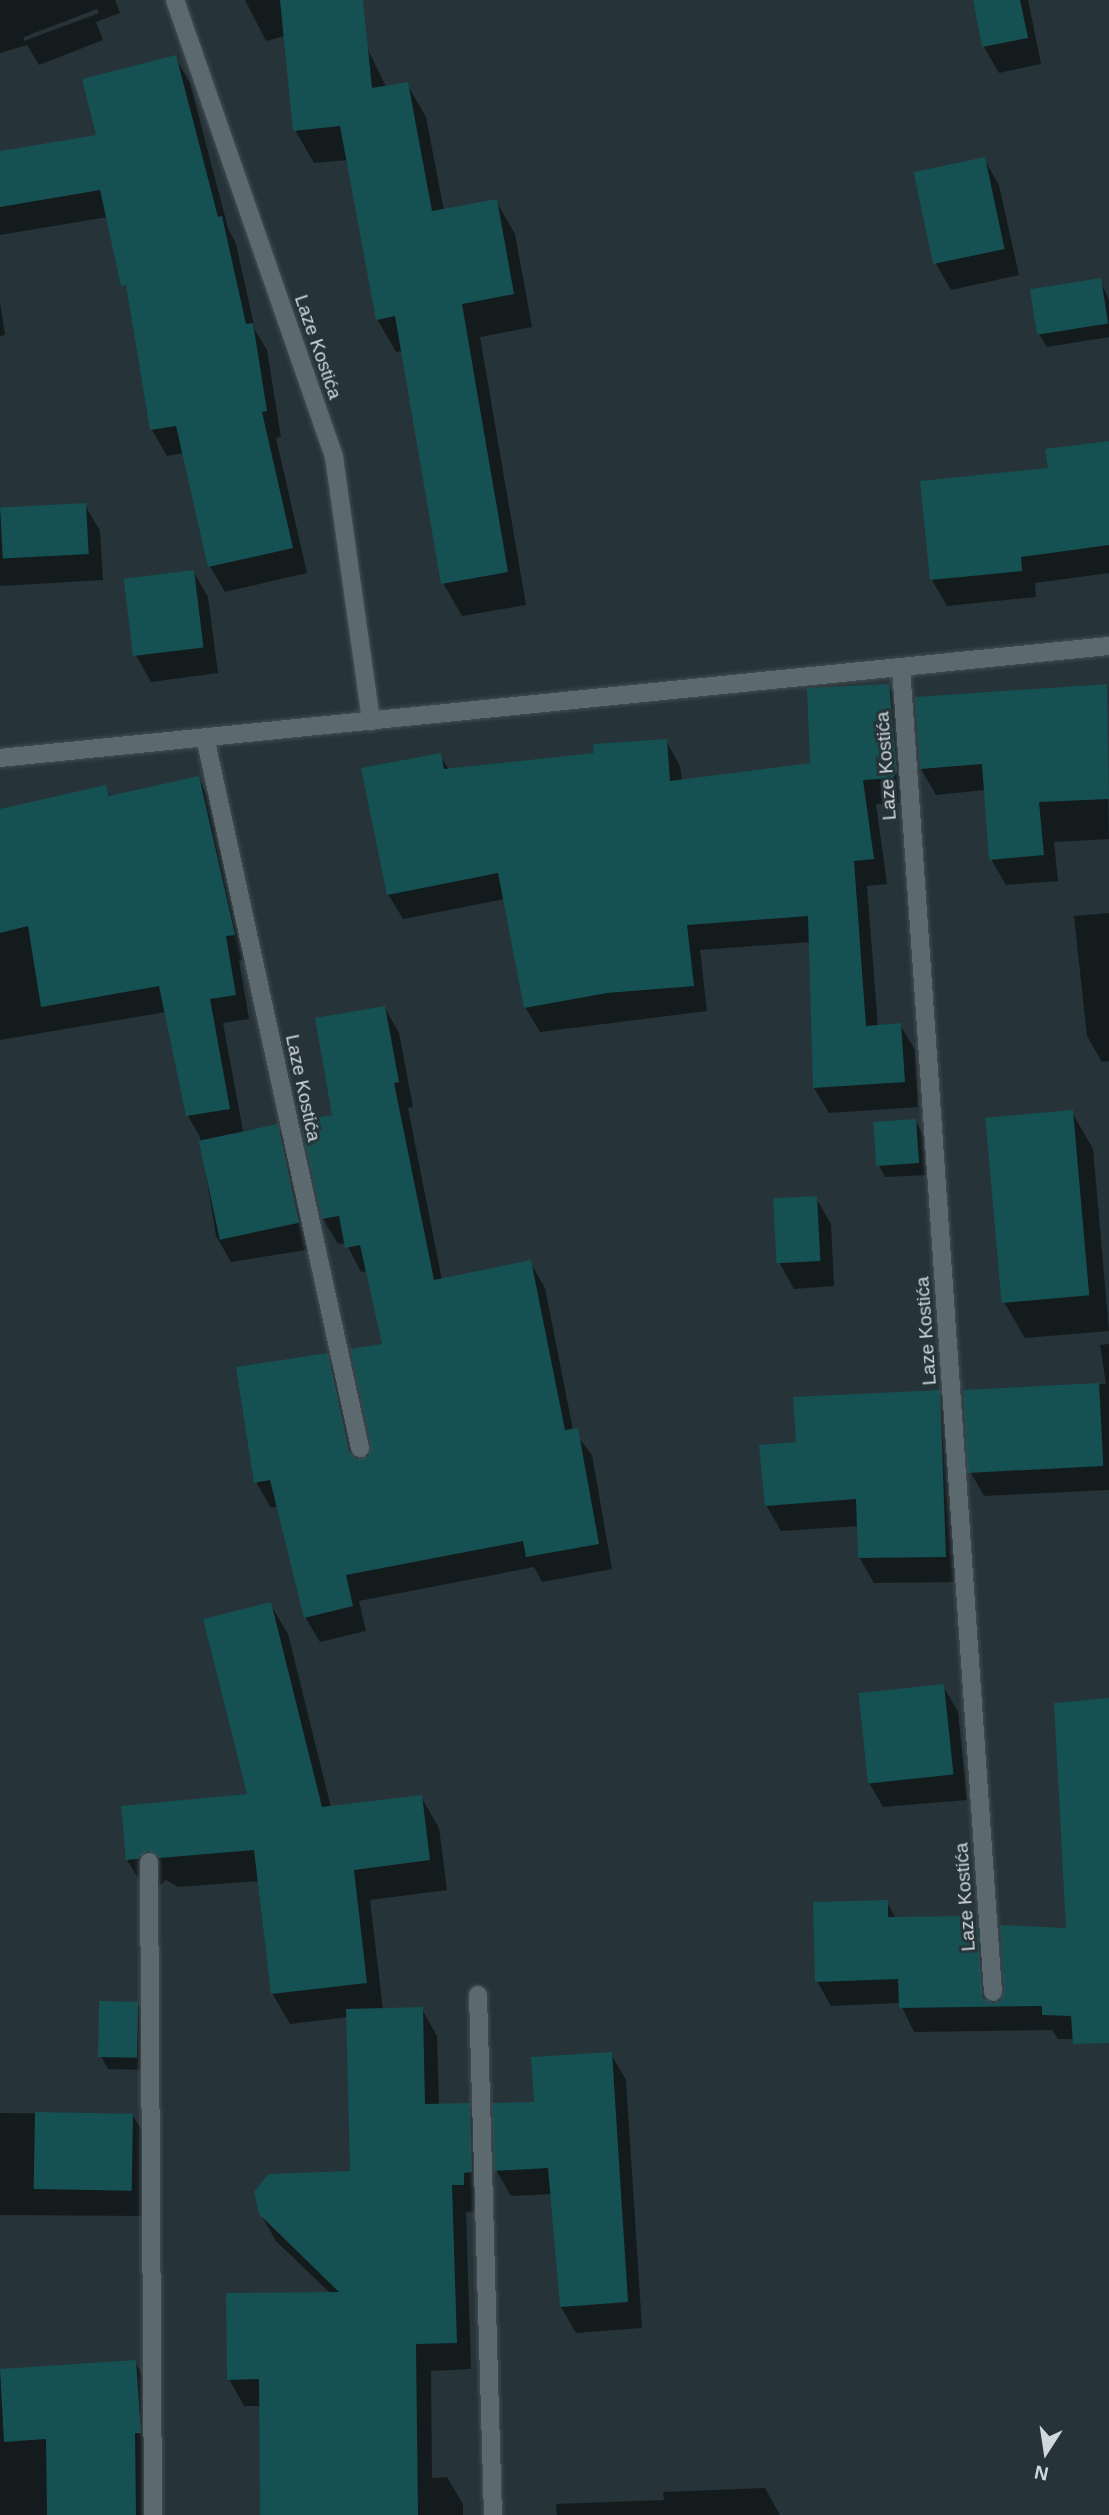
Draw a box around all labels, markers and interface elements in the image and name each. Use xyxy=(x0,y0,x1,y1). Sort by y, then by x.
street label: Laze Kostića xyxy=(290,292,346,402)
street label: Laze Kostića xyxy=(871,711,901,821)
street label: Laze Kostića xyxy=(281,1032,325,1144)
street label: Laze Kostića xyxy=(911,1276,941,1386)
street label: Laze Kostića xyxy=(950,1842,980,1952)
north arrow xyxy=(1011,2417,1081,2487)
text: N xyxy=(1033,2461,1050,2485)

